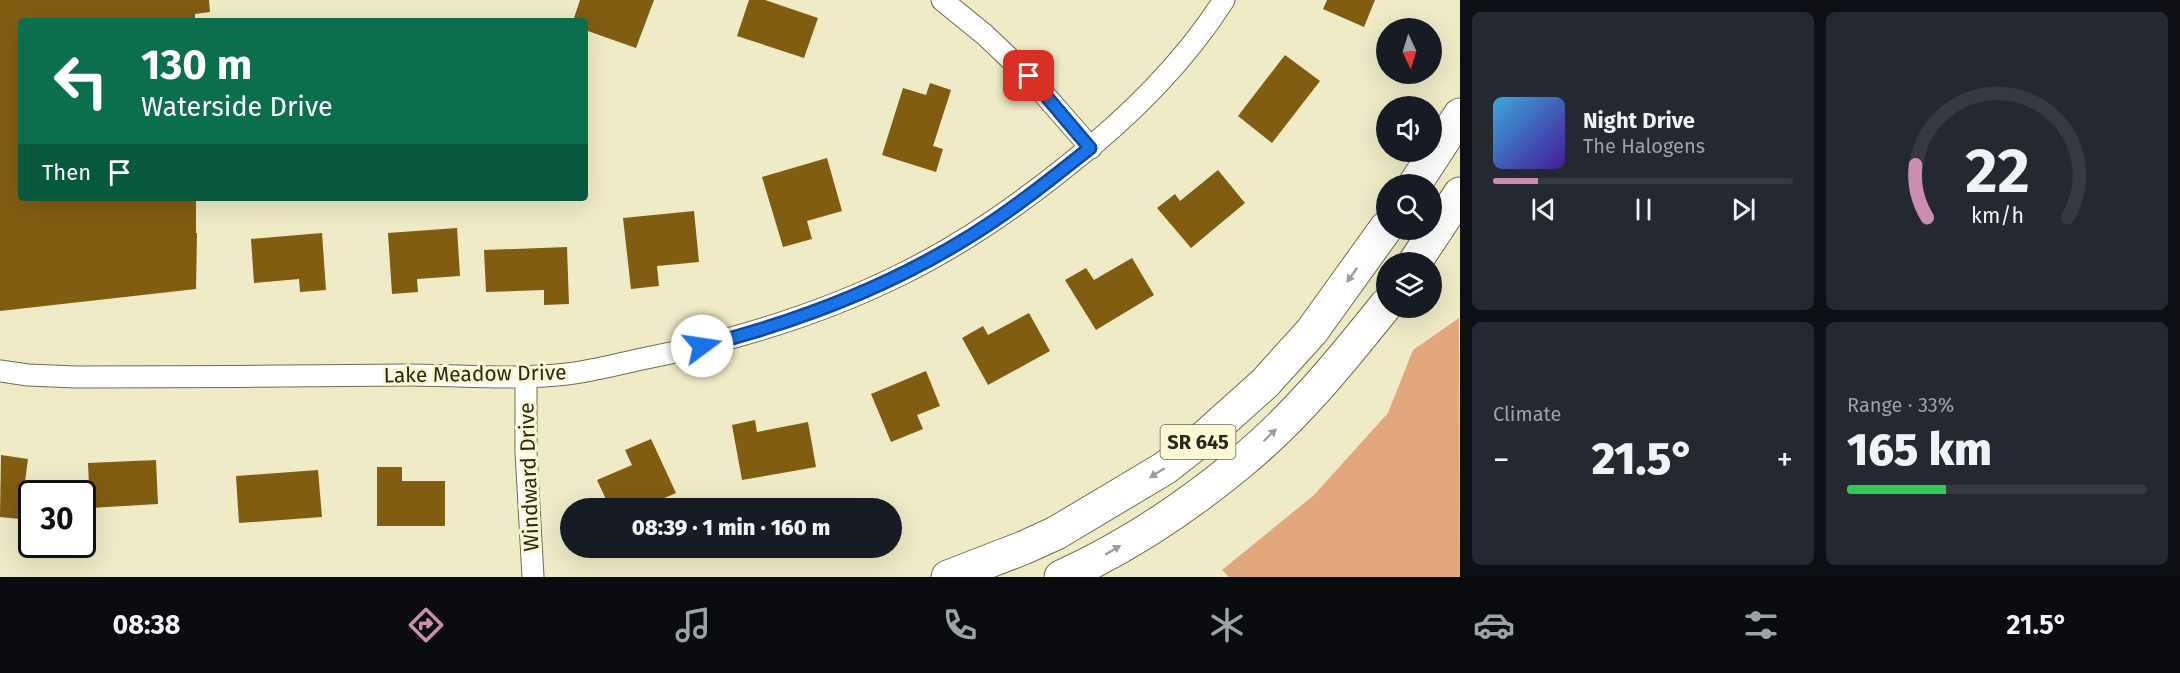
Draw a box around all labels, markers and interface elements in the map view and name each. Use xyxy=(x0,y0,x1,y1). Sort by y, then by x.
north arrow xyxy=(1376,18,1442,84)
map controls xyxy=(1376,18,1442,318)
text: 130 m xyxy=(141,40,252,90)
icon: left xyxy=(42,42,120,120)
pin xyxy=(1003,50,1054,101)
icon: arrive xyxy=(1012,59,1045,92)
text: Waterside Drive xyxy=(141,91,333,123)
button: sound xyxy=(1376,96,1442,162)
text: Night Drive xyxy=(1583,107,1695,134)
text: The Halogens xyxy=(1583,134,1705,158)
text: 22 xyxy=(1965,134,2029,209)
icon: arrive xyxy=(103,156,136,189)
text: Then xyxy=(42,159,91,186)
button: search xyxy=(1376,174,1442,240)
icon: previous xyxy=(1527,193,1560,226)
icon: pause xyxy=(1627,193,1660,226)
icon: next xyxy=(1727,193,1760,226)
text: km/h xyxy=(1970,204,2024,230)
button: layers xyxy=(1376,252,1442,318)
one-way arrow xyxy=(1346,267,1358,283)
position arrow xyxy=(670,314,734,378)
street label: Lake Meadow Drive xyxy=(383,359,567,389)
text: Range · 33% xyxy=(1847,393,1954,417)
street label: Windward Drive xyxy=(513,402,545,552)
text: Climate xyxy=(1493,402,1561,426)
text: 165 km xyxy=(1847,423,1992,477)
road number: SR 645 xyxy=(1160,425,1236,459)
one-way arrow xyxy=(1262,429,1276,443)
text: 21.5° xyxy=(1592,432,1694,486)
text: − xyxy=(1493,440,1510,480)
text: + xyxy=(1777,440,1793,480)
one-way arrow xyxy=(1149,467,1165,478)
speed limit sign: 30 xyxy=(18,480,96,558)
text: 08:39 · 1 min · 160 m xyxy=(632,514,830,541)
one-way arrow xyxy=(1105,545,1121,556)
icon: directions xyxy=(405,604,447,646)
icon: music xyxy=(672,604,714,646)
icon: phone xyxy=(939,604,981,646)
icon: climate xyxy=(1206,604,1248,646)
icon: car xyxy=(1473,604,1515,646)
icon: filters xyxy=(1740,604,1782,646)
text: 08:38 xyxy=(112,609,181,641)
text: 21.5° xyxy=(2007,609,2067,641)

